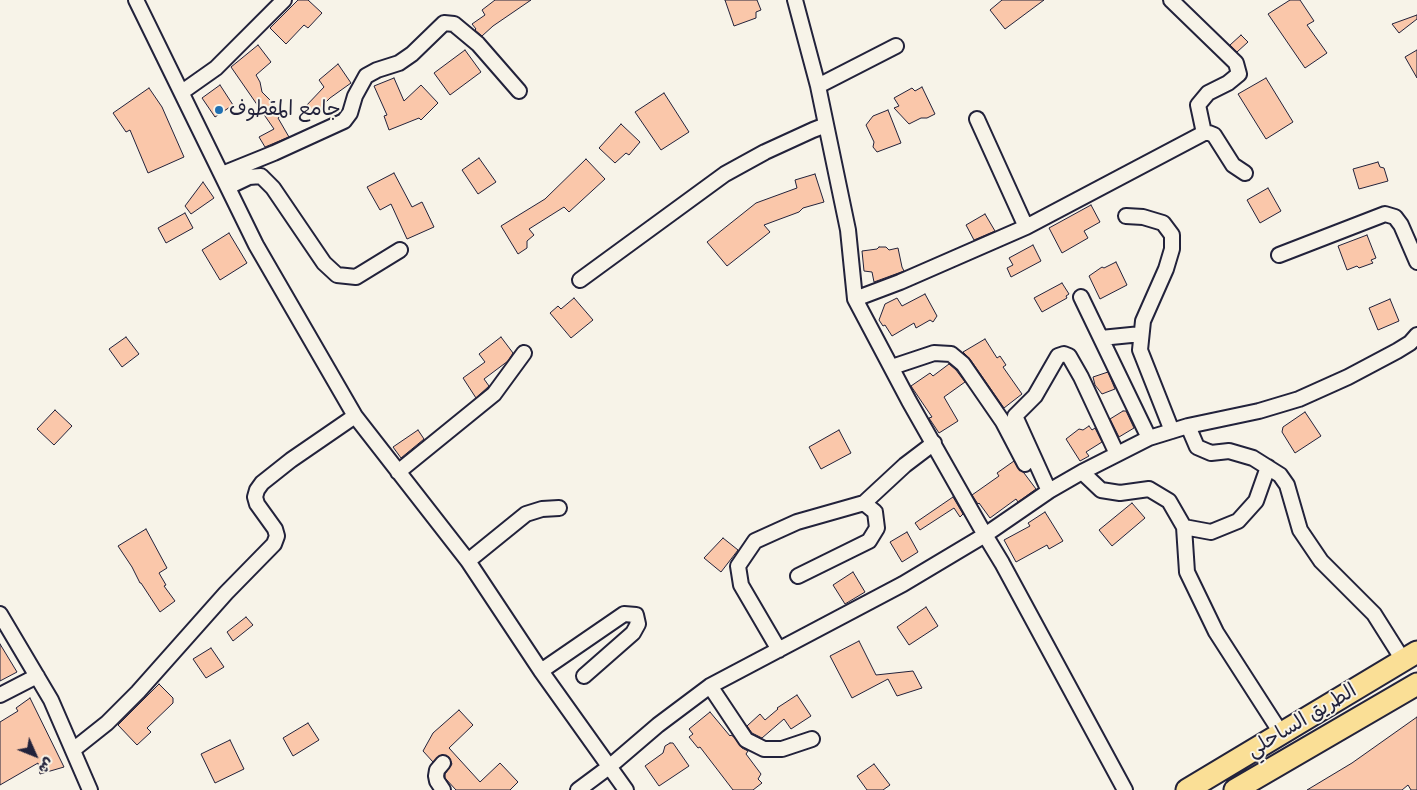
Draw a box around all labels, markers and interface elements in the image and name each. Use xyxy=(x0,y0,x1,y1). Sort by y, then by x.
place label: جامع المقطوف xyxy=(229,98,341,122)
marker: جامع المقطوف xyxy=(213,104,225,116)
street label: الطريق الساحلي xyxy=(1243,679,1361,763)
north arrow xyxy=(10,730,60,780)
text: ش xyxy=(35,754,58,777)

